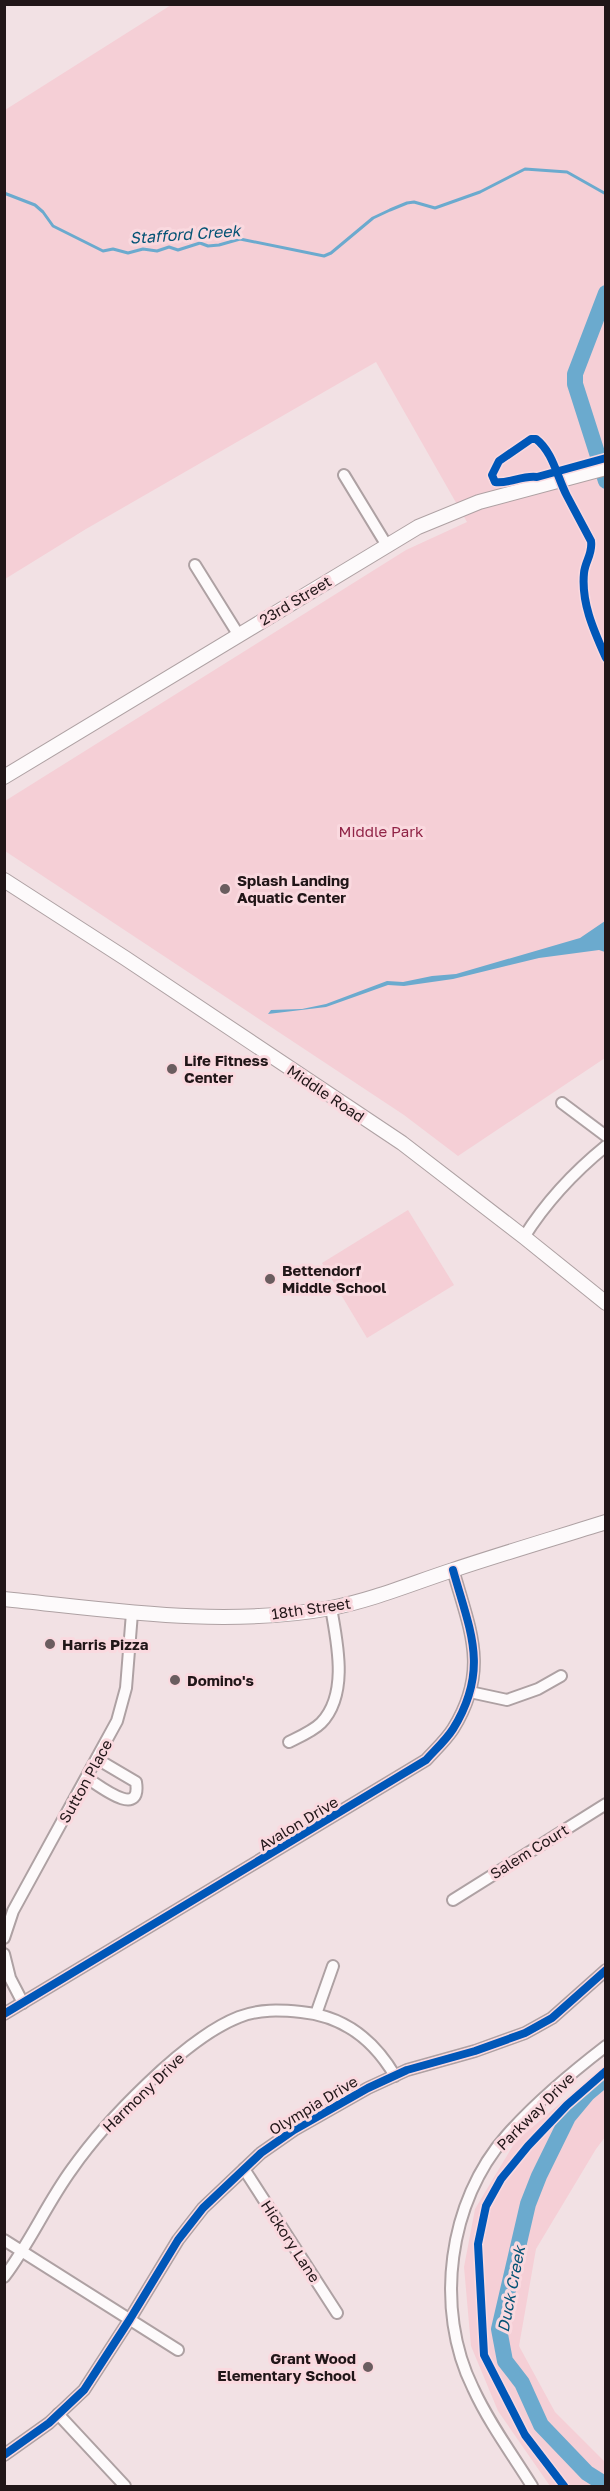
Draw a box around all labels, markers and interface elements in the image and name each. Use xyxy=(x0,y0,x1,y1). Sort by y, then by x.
water label: Stafford Creek xyxy=(129,220,243,248)
street label: 23rd Street xyxy=(256,572,334,628)
park label: Middle Park xyxy=(339,822,424,840)
place label: Splash Landing Aquatic Center xyxy=(237,871,349,906)
marker: Splash Landing Aquatic Center xyxy=(218,882,232,896)
place label: Life Fitness Center xyxy=(184,1051,268,1086)
street label: Middle Road xyxy=(284,1061,368,1125)
marker: Life Fitness Center xyxy=(165,1062,179,1076)
place label: Bettendorf Middle School xyxy=(282,1261,386,1296)
marker: Bettendorf Middle School xyxy=(263,1272,277,1286)
street label: 18th Street xyxy=(270,1594,352,1622)
place label: Harris Pizza xyxy=(62,1635,149,1653)
marker: Harris Pizza xyxy=(43,1637,57,1651)
place label: Domino's xyxy=(187,1671,254,1689)
marker: Domino's xyxy=(168,1673,182,1687)
street label: Sutton Place xyxy=(55,1736,115,1826)
street label: Avalon Drive xyxy=(255,1792,341,1854)
street label: Salem Court xyxy=(487,1820,571,1882)
street label: Harmony Drive xyxy=(99,2048,188,2135)
street label: Parkway Drive xyxy=(493,2068,578,2153)
street label: Olympia Drive xyxy=(266,2071,361,2138)
street label: Hickory Lane xyxy=(258,2197,324,2286)
water label: Duck Creek xyxy=(493,2242,530,2334)
place label: Grant Wood Elementary School xyxy=(217,2349,356,2384)
marker: Grant Wood Elementary School xyxy=(361,2360,375,2374)

